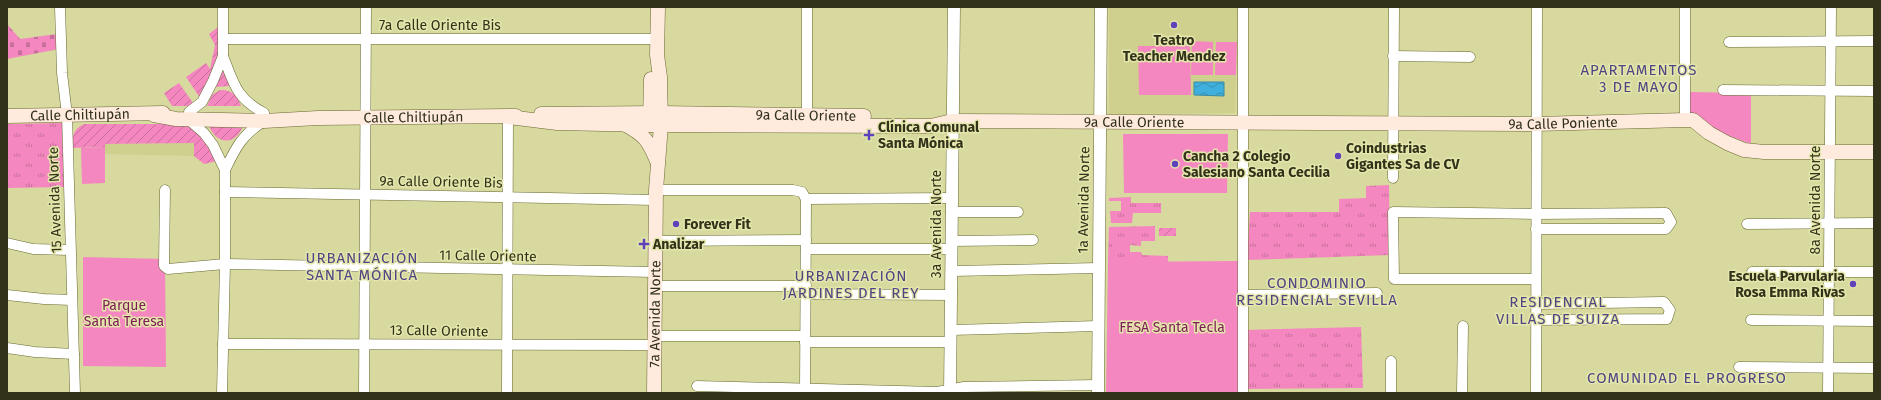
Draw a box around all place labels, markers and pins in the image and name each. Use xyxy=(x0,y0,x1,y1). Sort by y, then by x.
marker: Teatro Teacher Mendez xyxy=(1169,20,1179,30)
place label: Teatro Teacher Mendez xyxy=(1123,32,1226,65)
place label: Clínica Comunal Santa Mónica xyxy=(878,119,980,152)
marker: Clínica Comunal Santa Mónica xyxy=(863,129,875,141)
place label: Coindustrias Gigantes Sa de CV xyxy=(1346,140,1461,173)
place label: Cancha 2 Colegio Salesiano Santa Cecilia xyxy=(1183,148,1331,181)
marker: Coindustrias Gigantes Sa de CV xyxy=(1333,151,1343,161)
marker: Cancha 2 Colegio Salesiano Santa Cecilia xyxy=(1170,159,1180,169)
place label: Forever Fit xyxy=(684,216,751,233)
marker: Forever Fit xyxy=(671,219,681,229)
place label: Analizar xyxy=(652,236,705,253)
marker: Analizar xyxy=(638,238,650,250)
place label: Escuela Parvularia Rosa Emma Rivas xyxy=(1728,268,1845,301)
marker: Escuela Parvularia Rosa Emma Rivas xyxy=(1848,279,1858,289)

